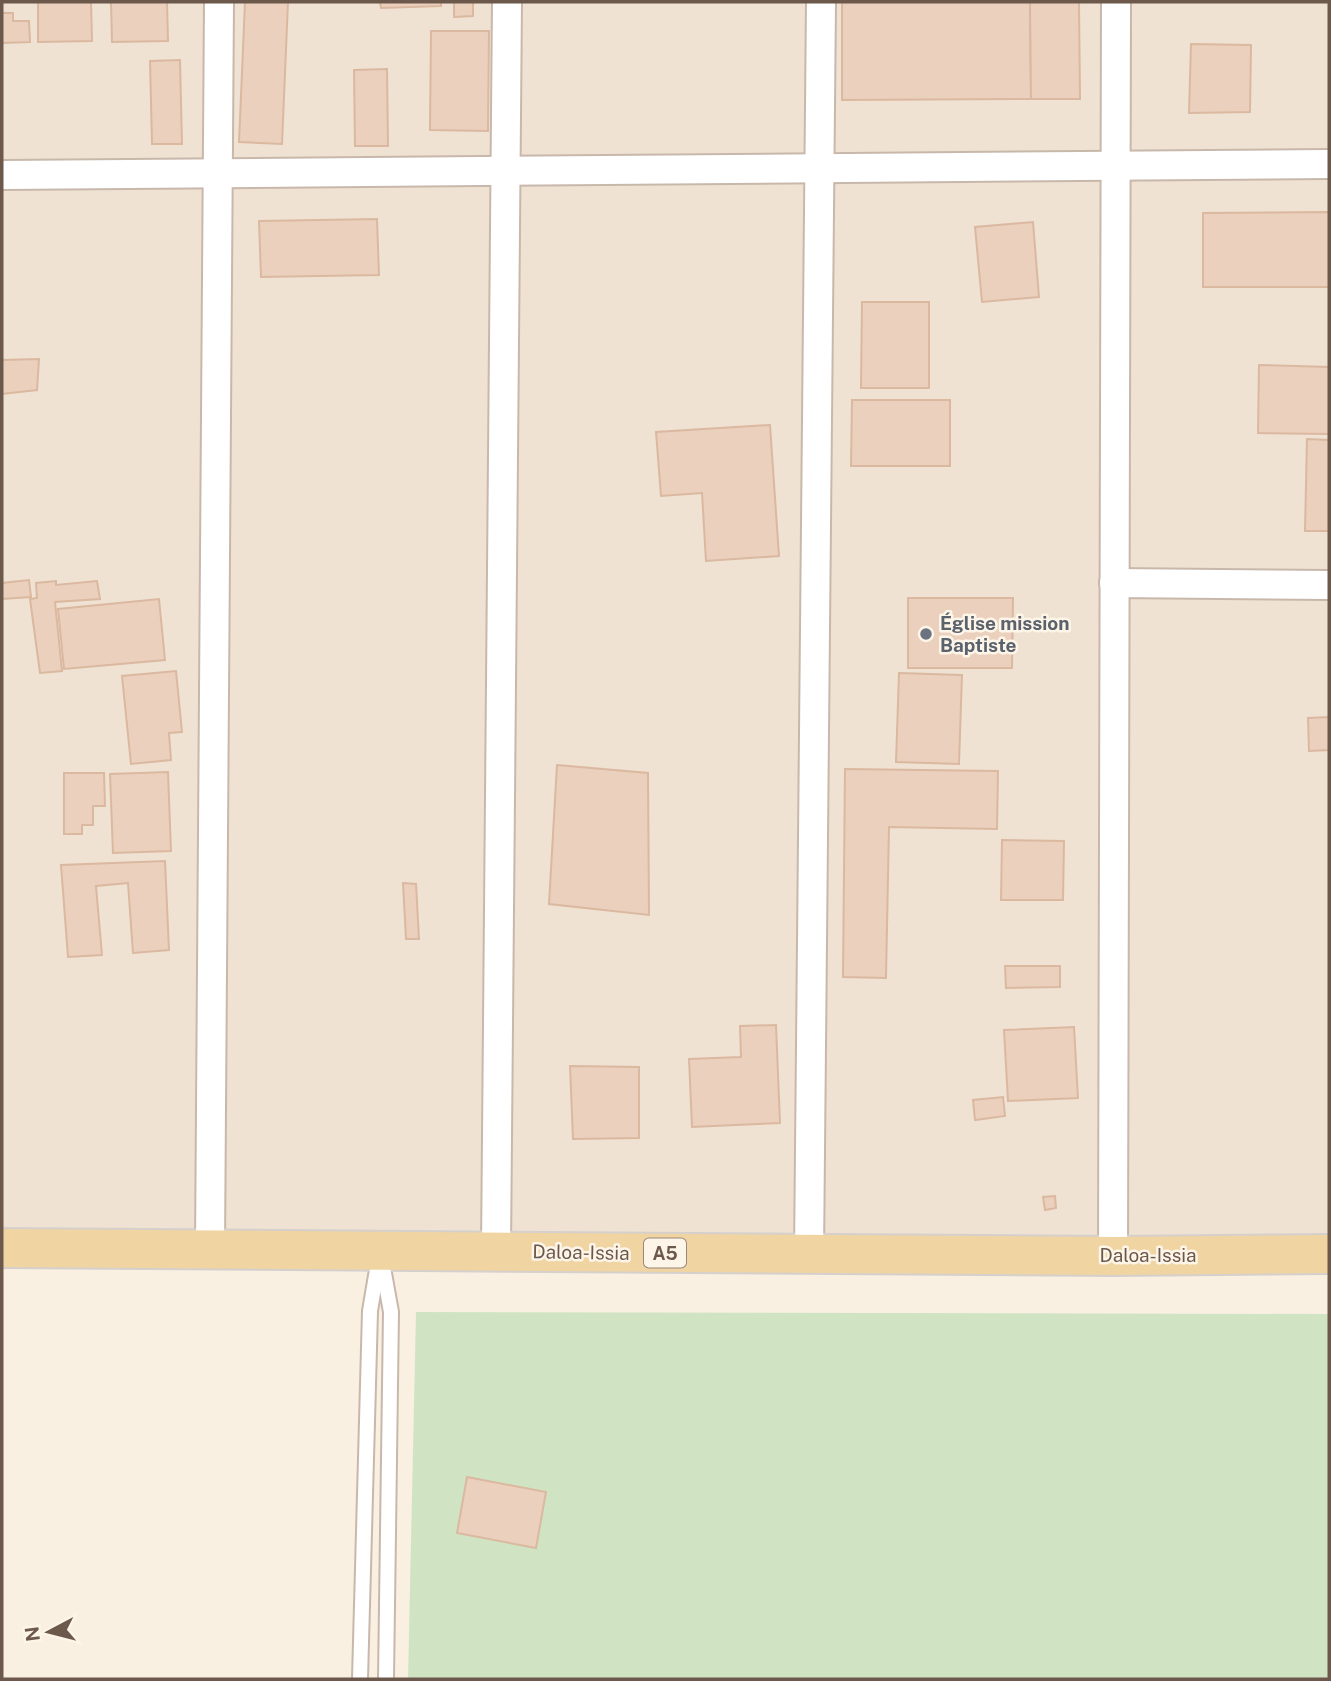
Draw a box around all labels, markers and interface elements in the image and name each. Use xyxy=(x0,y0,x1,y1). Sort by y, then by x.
place label: Église mission Baptiste xyxy=(940,612,1070,656)
marker: Église mission Baptiste xyxy=(918,626,934,642)
road number: A5 xyxy=(644,1238,686,1268)
street label: Daloa-Issia xyxy=(532,1240,630,1264)
street label: Daloa-Issia xyxy=(1099,1244,1197,1266)
north arrow xyxy=(14,1597,84,1667)
text: N xyxy=(20,1625,44,1643)

